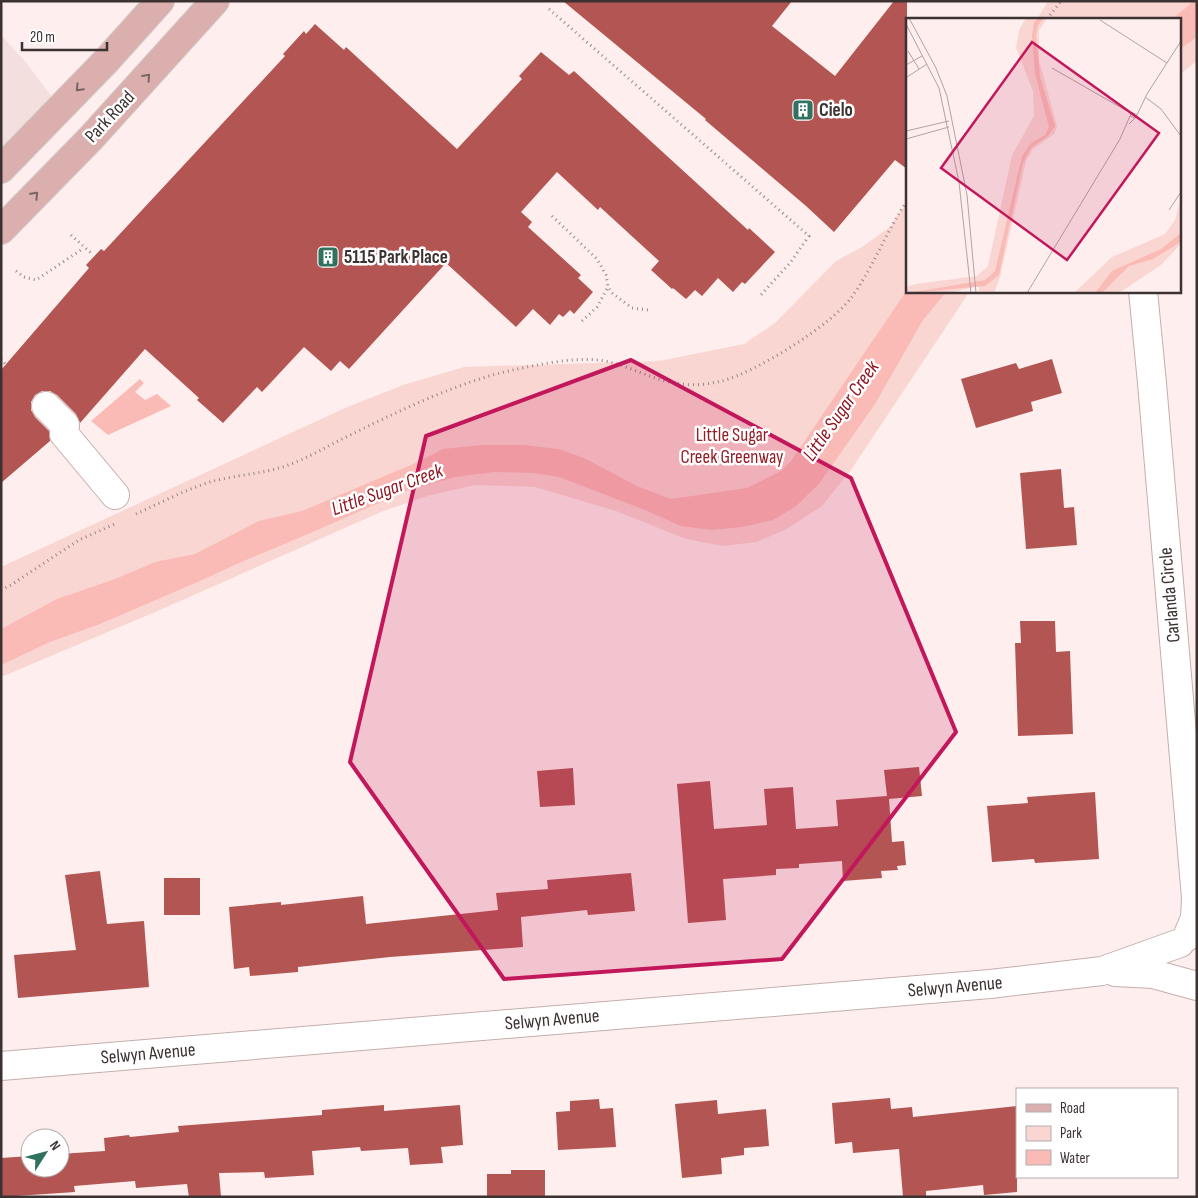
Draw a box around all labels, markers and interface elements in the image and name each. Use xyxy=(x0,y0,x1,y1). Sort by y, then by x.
inset map xyxy=(906,18,1180,292)
scale bar xyxy=(22,20,108,52)
text: 20 m xyxy=(30,28,55,47)
one-way arrow xyxy=(141,73,150,82)
one-way arrow xyxy=(76,83,85,92)
street label: Park Road xyxy=(80,86,140,148)
building icon: Cielo xyxy=(791,98,815,122)
place label: Cielo xyxy=(819,99,853,122)
one-way arrow xyxy=(29,192,38,201)
building icon: 5115 Park Place xyxy=(316,245,340,269)
place label: 5115 Park Place xyxy=(344,246,448,269)
water label: Little Sugar Creek xyxy=(798,356,885,466)
park label: Little Sugar Creek Greenway xyxy=(681,424,784,469)
water label: Little Sugar Creek xyxy=(328,459,446,521)
street label: Carlanda Circle xyxy=(1154,546,1186,644)
street label: Selwyn Avenue xyxy=(907,971,1003,1003)
street label: Selwyn Avenue xyxy=(504,1004,600,1036)
street label: Selwyn Avenue xyxy=(100,1038,196,1070)
legend xyxy=(1016,1088,1178,1178)
text: Road xyxy=(1060,1099,1085,1118)
text: Park xyxy=(1060,1124,1082,1143)
north arrow xyxy=(20,1128,70,1178)
text: N xyxy=(46,1138,64,1154)
text: Water xyxy=(1060,1149,1091,1168)

